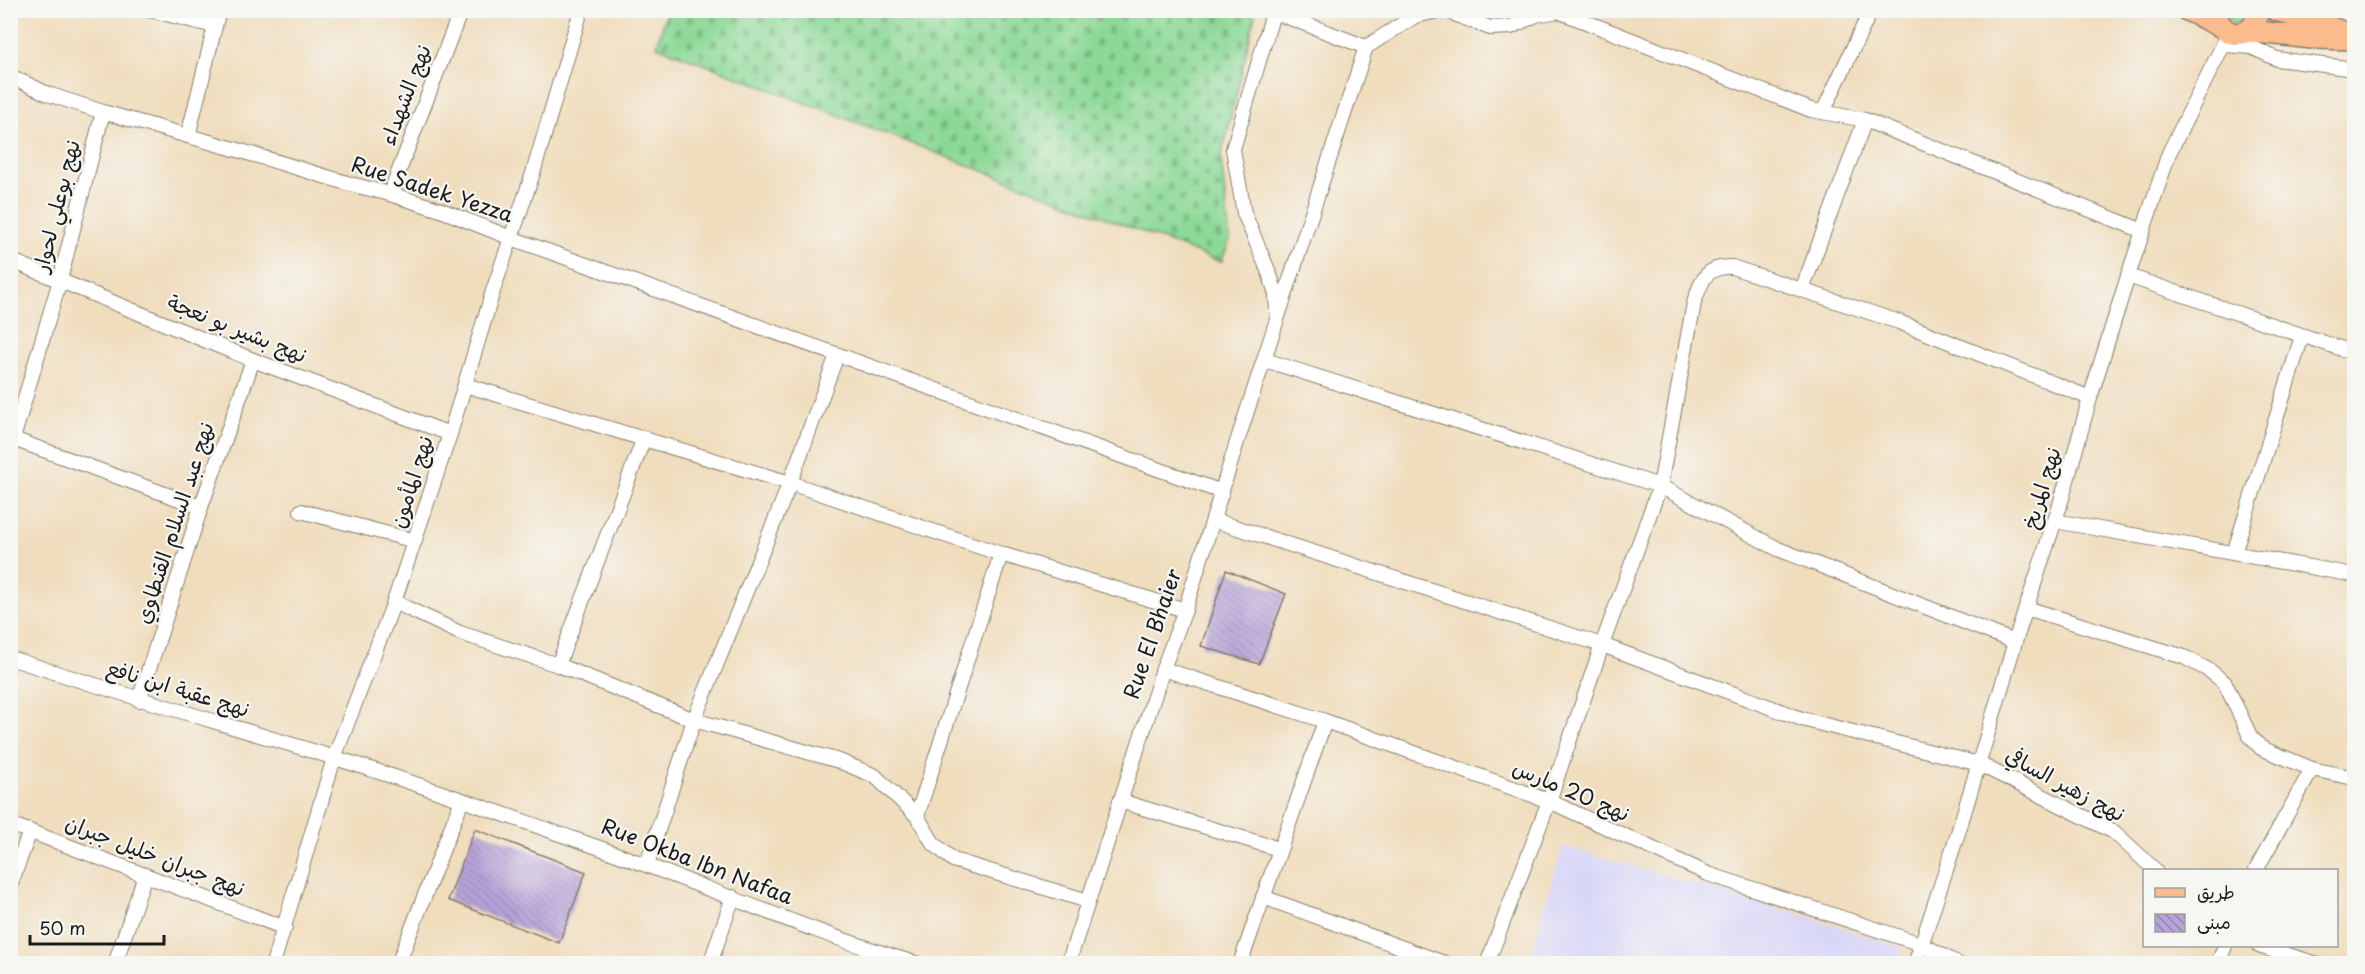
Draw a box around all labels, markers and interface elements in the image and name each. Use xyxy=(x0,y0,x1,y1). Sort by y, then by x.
street label: نهج الشهداء xyxy=(370,39,438,149)
street label: نهج بوعلي لحوار xyxy=(23,136,92,278)
street label: Rue Sadek Yezza xyxy=(348,147,518,229)
street label: نهج بشير بو نعجة xyxy=(163,285,312,370)
street label: نهج عبد السلام القنطاوي xyxy=(125,417,223,628)
street label: نهج المأمون xyxy=(380,431,440,532)
street label: نهج المريخ xyxy=(2013,443,2068,532)
street label: Rue El Bhaier xyxy=(1114,564,1188,703)
street label: نهج عقبة ابن نافع xyxy=(103,650,254,725)
street label: نهج زهير السافي xyxy=(2000,738,2132,829)
street label: نهج 20 مارس xyxy=(1508,750,1635,828)
street label: نهج جبران خليل جبران xyxy=(61,805,250,903)
street label: Rue Okba Ibn Nafaa xyxy=(597,809,798,912)
legend xyxy=(2143,869,2338,947)
text: طريق xyxy=(2197,878,2235,905)
scale bar xyxy=(30,908,164,946)
text: مبنى xyxy=(2197,908,2231,935)
text: 50 m xyxy=(39,914,86,941)

